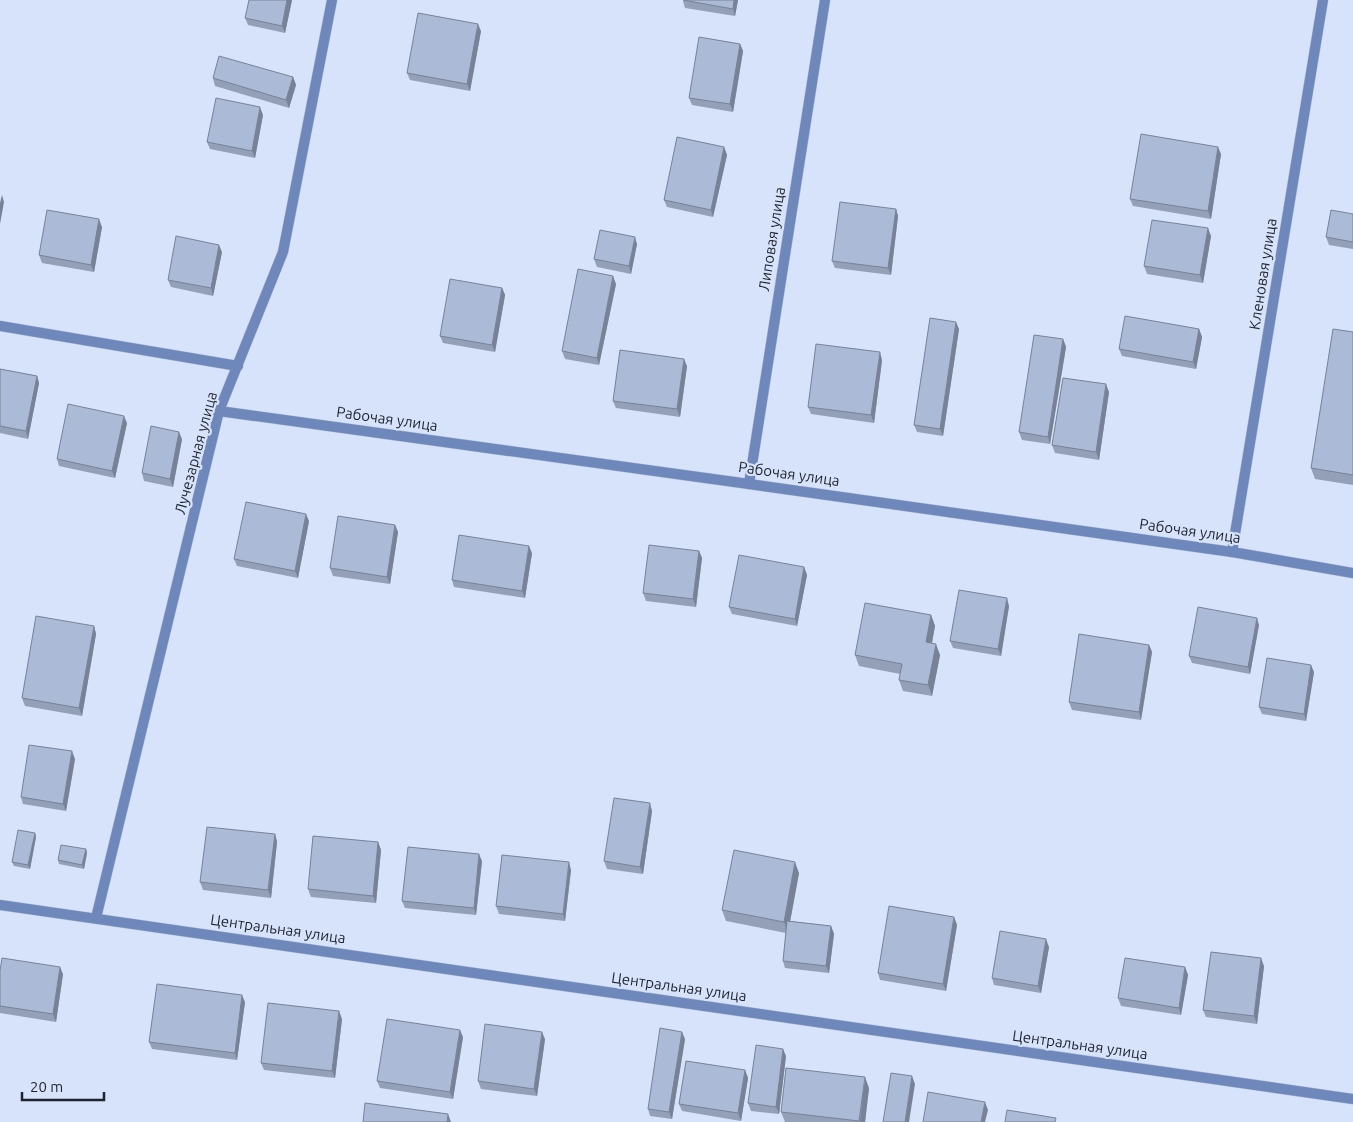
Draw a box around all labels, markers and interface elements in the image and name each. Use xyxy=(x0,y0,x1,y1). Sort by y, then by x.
street label: Липовая улица xyxy=(755,186,788,292)
street label: Кленовая улица xyxy=(1245,217,1280,331)
street label: Лучезарная улица xyxy=(171,390,220,516)
street label: Рабочая улица xyxy=(335,403,439,434)
street label: Рабочая улица xyxy=(737,458,841,489)
street label: Рабочая улица xyxy=(1138,515,1242,546)
street label: Центральная улица xyxy=(209,911,347,946)
street label: Центральная улица xyxy=(610,969,748,1004)
street label: Центральная улица xyxy=(1011,1027,1149,1062)
scale bar xyxy=(22,1070,105,1102)
text: 20 m xyxy=(30,1078,63,1095)

